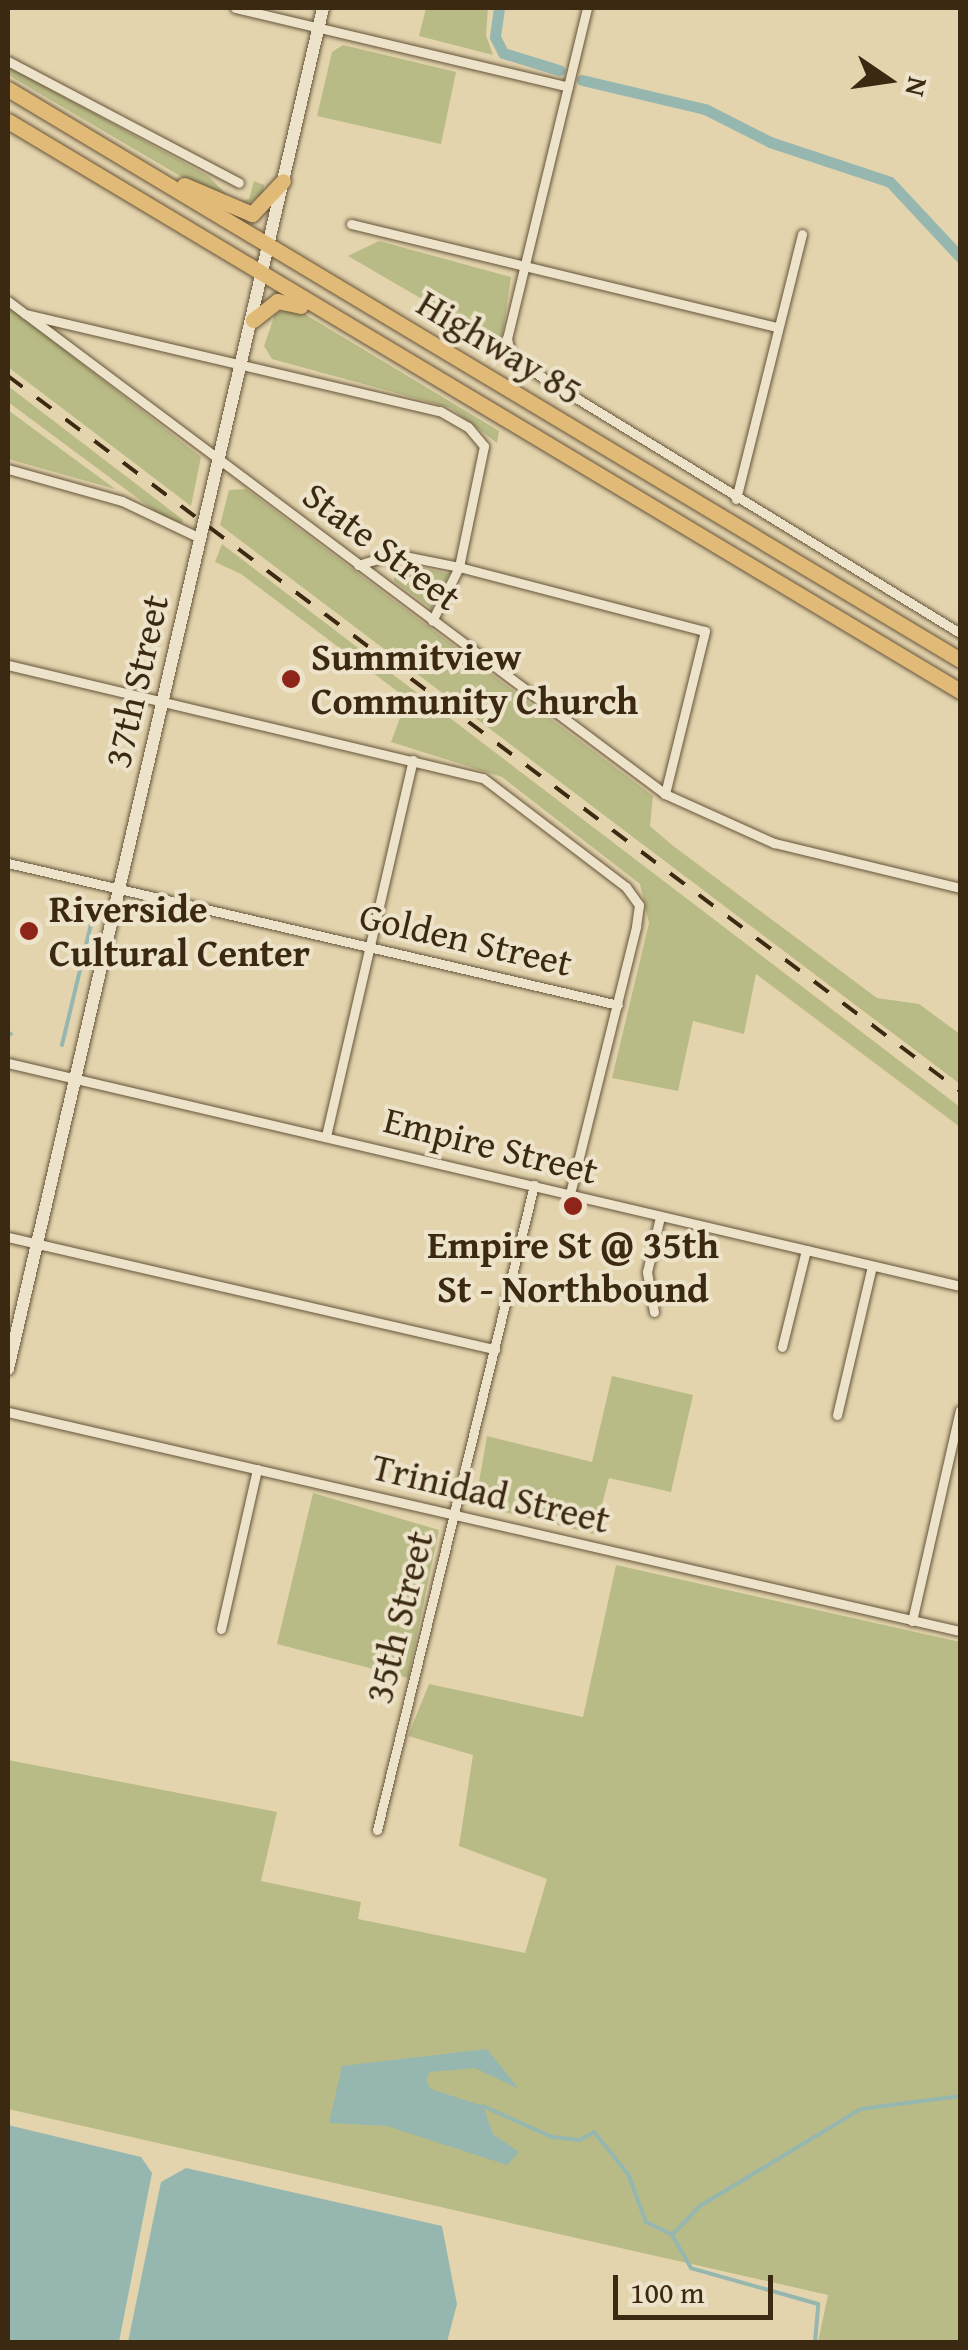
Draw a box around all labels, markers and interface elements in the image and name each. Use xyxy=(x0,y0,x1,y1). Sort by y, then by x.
north arrow xyxy=(838,30,938,130)
text: N xyxy=(896,73,940,101)
street label: Highway 85 xyxy=(409,280,591,414)
street label: State Street xyxy=(294,472,470,620)
street label: 37th Street xyxy=(94,590,178,772)
place label: Summitview Community Church xyxy=(311,634,638,724)
marker: Summitview Community Church xyxy=(280,668,302,690)
place label: Riverside Cultural Center xyxy=(49,886,310,976)
street label: Golden Street xyxy=(355,892,577,986)
marker: Riverside Cultural Center xyxy=(18,920,40,942)
street label: Empire Street xyxy=(379,1096,603,1194)
marker: Empire St @ 35th St - Northbound xyxy=(562,1195,584,1217)
place label: Empire St @ 35th St - Northbound xyxy=(427,1222,719,1312)
street label: Trinidad Street xyxy=(368,1443,614,1543)
street label: 35th Street xyxy=(356,1526,442,1708)
scale bar xyxy=(618,2255,778,2317)
text: 100 m xyxy=(630,2270,704,2314)

